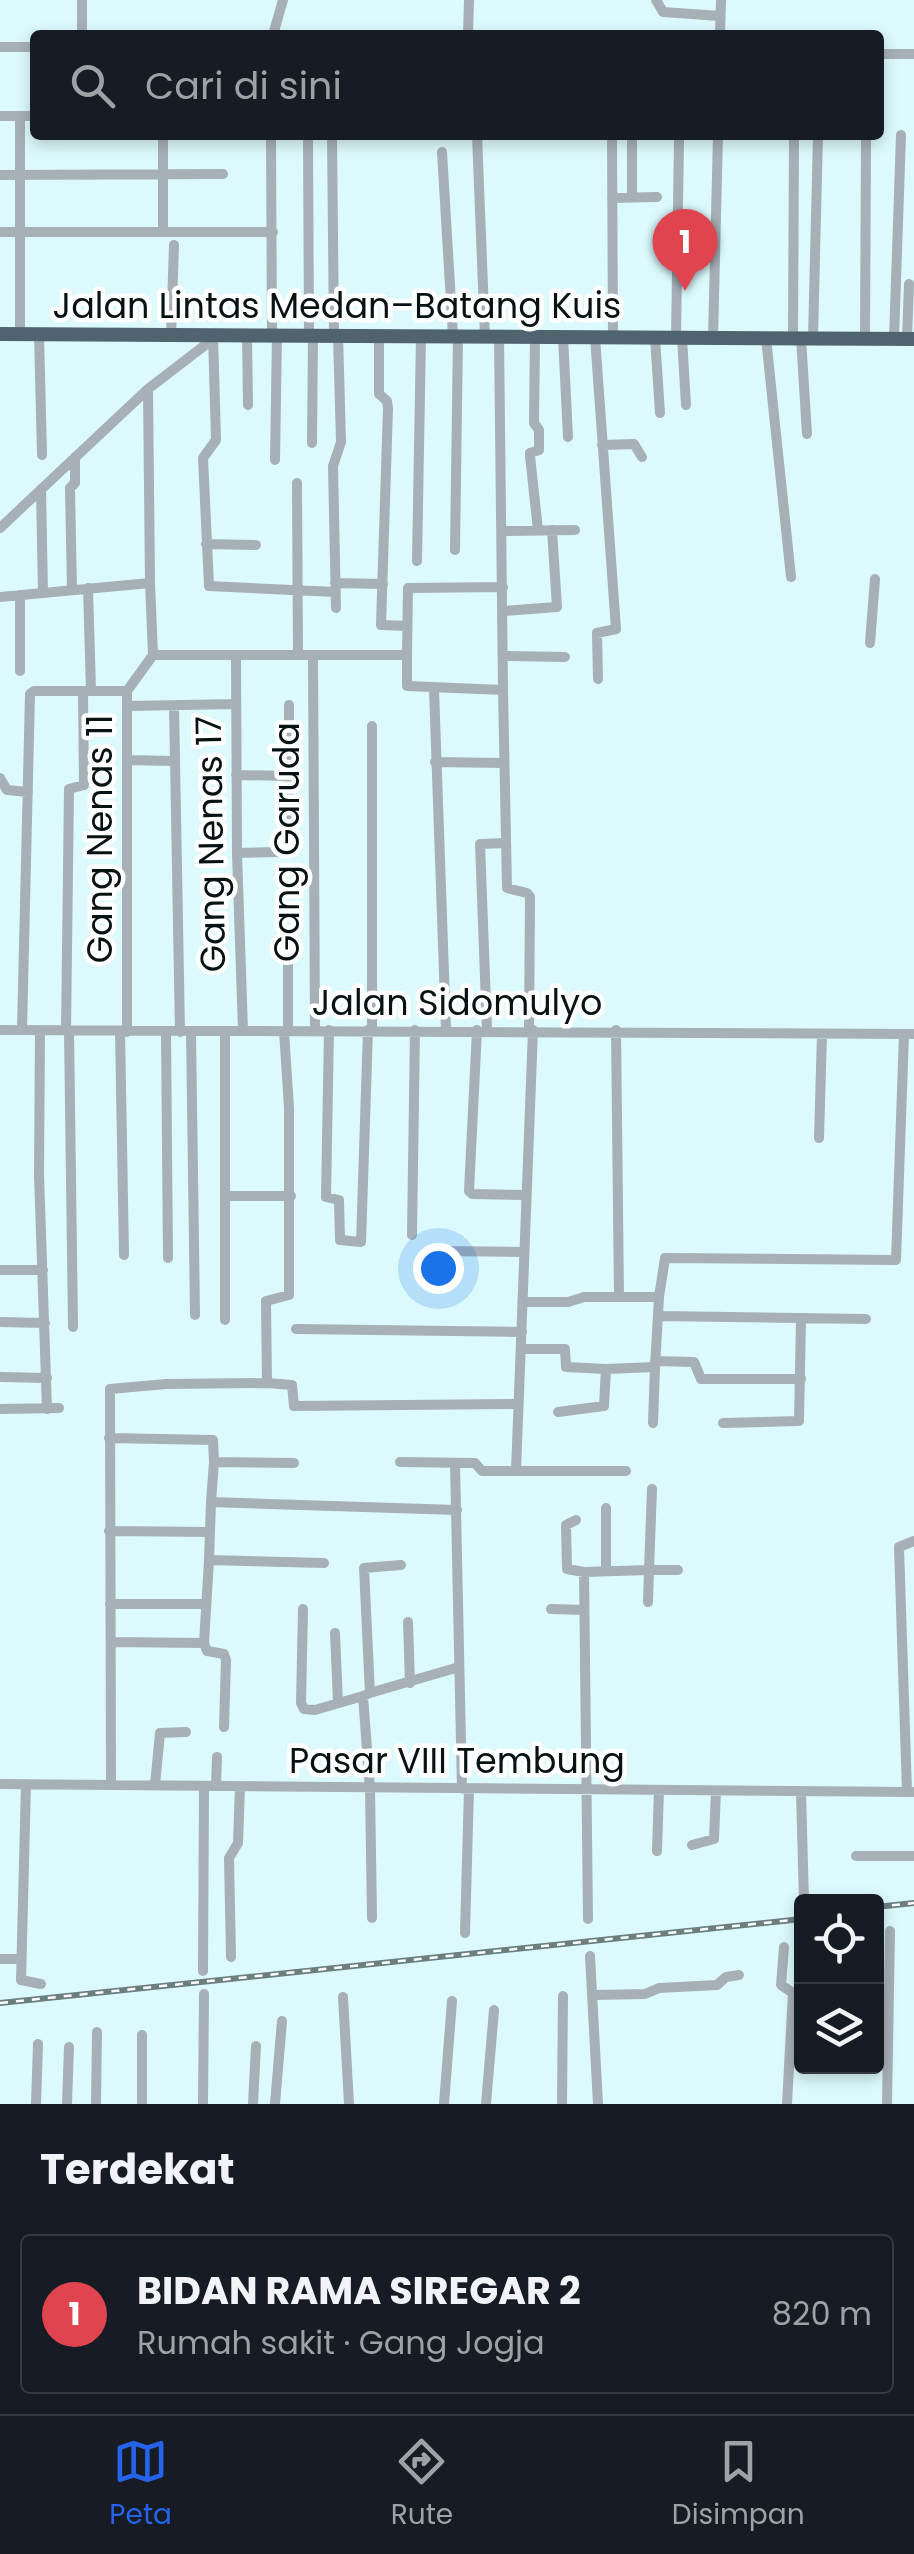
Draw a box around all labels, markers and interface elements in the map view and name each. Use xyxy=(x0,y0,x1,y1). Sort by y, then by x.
search box xyxy=(30,30,884,140)
icon: search xyxy=(65,58,120,113)
text: Cari di sini xyxy=(145,59,342,112)
pin: 1 xyxy=(652,208,718,291)
street label: Jalan Lintas Medan–Batang Kuis xyxy=(53,281,621,330)
street label: Gang Nenas 11 xyxy=(75,715,124,963)
street label: Gang Nenas 17 xyxy=(184,715,237,973)
street label: Gang Garuda xyxy=(262,722,311,962)
street label: Jalan Sidomulyo xyxy=(312,978,602,1027)
your location xyxy=(413,1243,464,1294)
street label: Pasar VIII Tembung xyxy=(289,1736,625,1785)
map controls xyxy=(794,1894,884,2074)
button: locate xyxy=(794,1894,884,1984)
button: layers xyxy=(794,1984,884,2074)
text: Terdekat xyxy=(40,2140,235,2199)
text: BIDAN RAMA SIREGAR 2 xyxy=(137,2264,581,2317)
text: 1 xyxy=(68,2291,81,2336)
text: 820 m xyxy=(772,2291,872,2336)
text: Rumah sakit · Gang Jogja xyxy=(137,2320,545,2365)
tab: Peta xyxy=(109,2434,172,2536)
tab: Rute xyxy=(391,2434,453,2536)
tab: Disimpan xyxy=(672,2434,805,2536)

